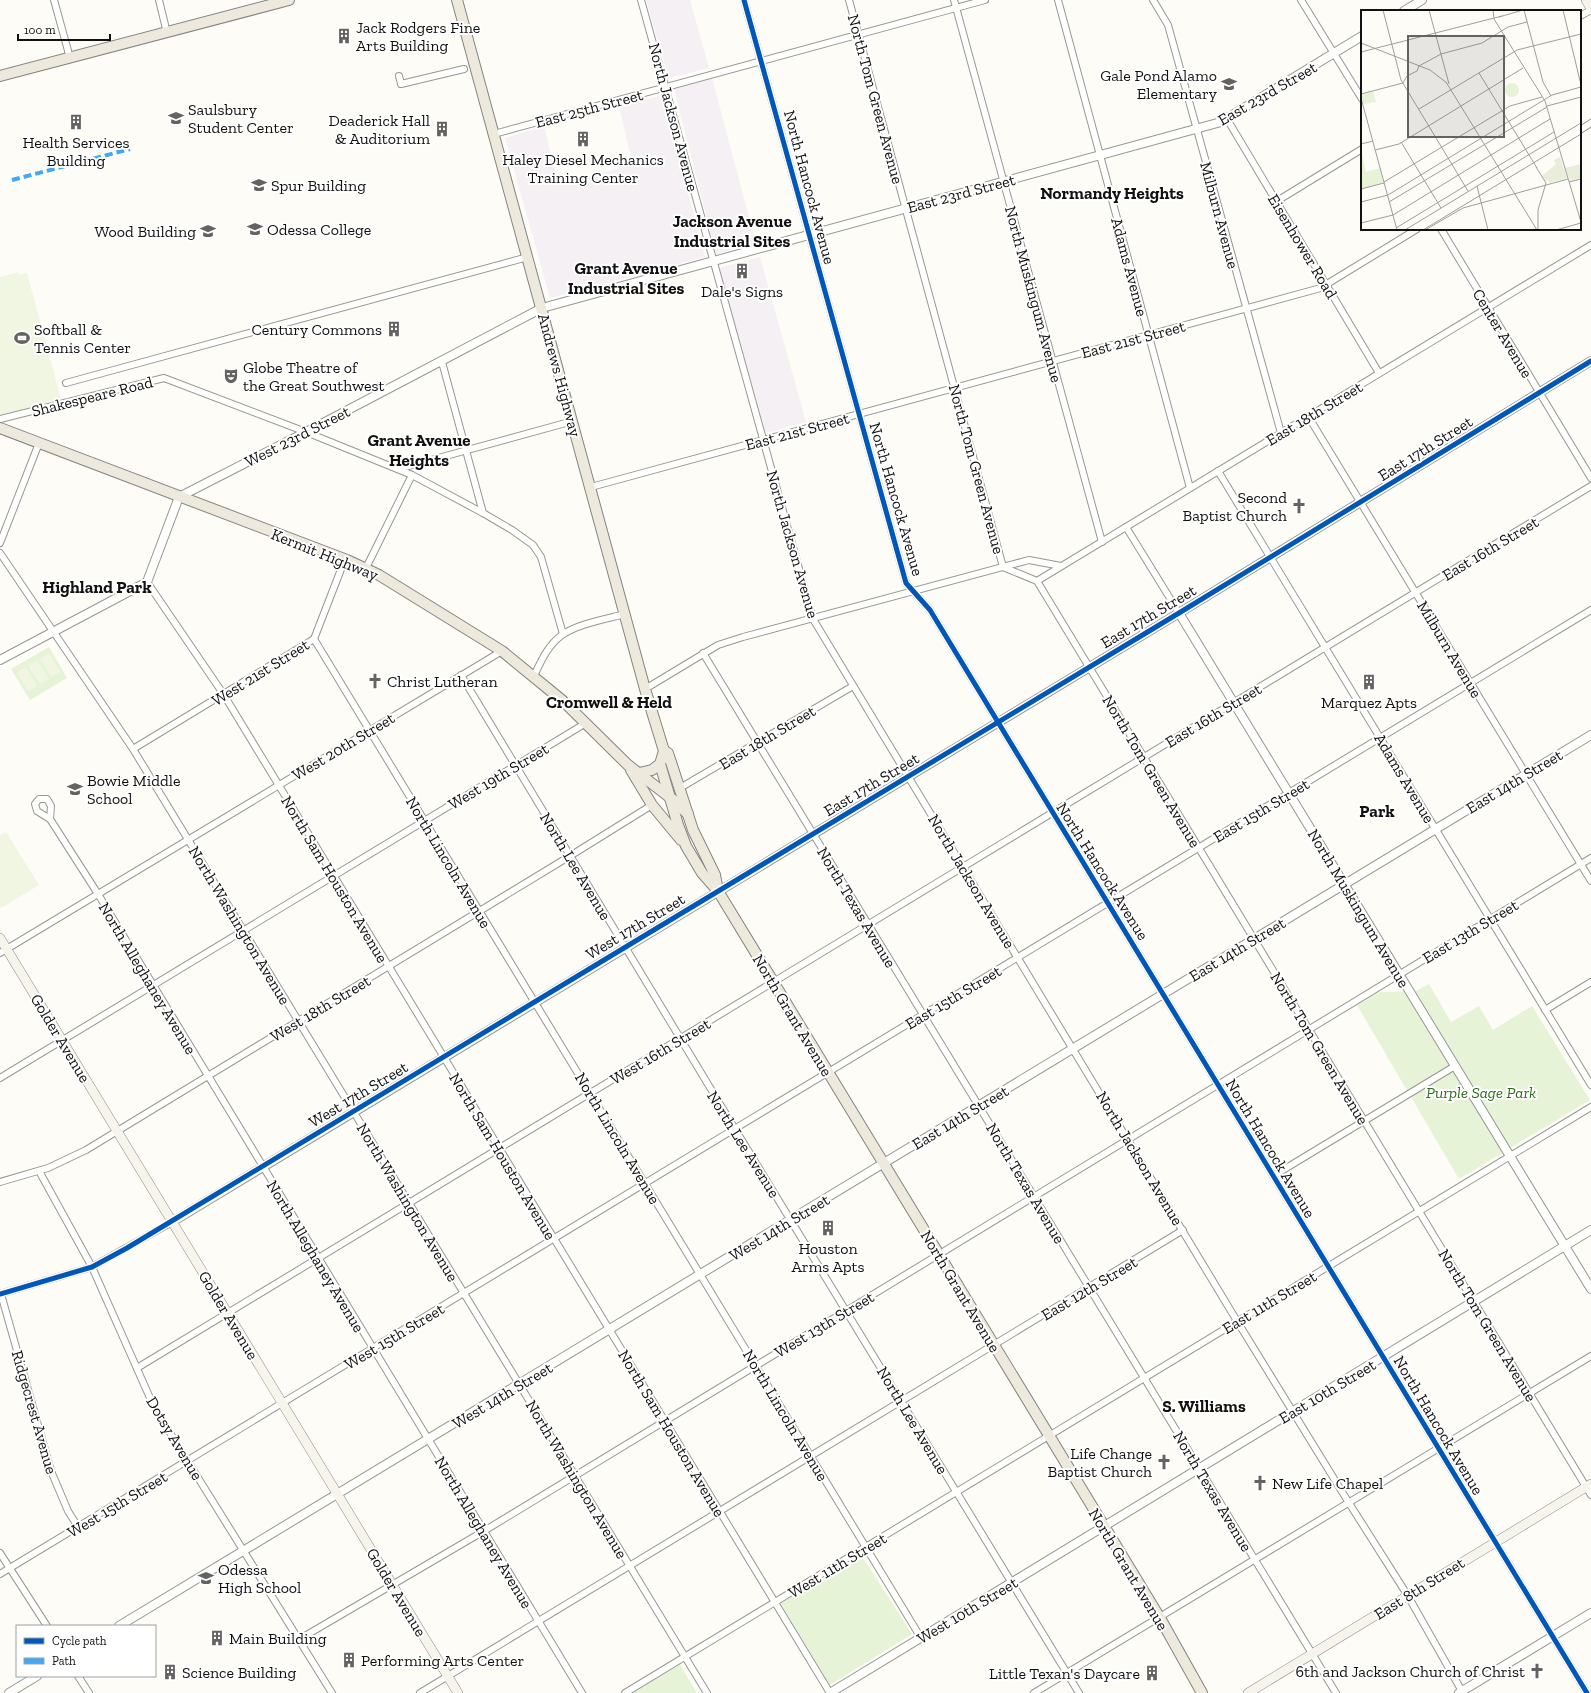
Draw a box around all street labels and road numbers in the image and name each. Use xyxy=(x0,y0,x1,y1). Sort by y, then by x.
street label: North Tom Green Avenue xyxy=(844,12,907,186)
street label: North Jackson Avenue xyxy=(645,41,702,193)
street label: East 23rd Street xyxy=(1214,57,1320,129)
street label: East 25th Street xyxy=(533,85,645,132)
street label: North Hancock Avenue xyxy=(780,108,839,266)
street label: Milburn Avenue xyxy=(1196,159,1243,271)
street label: East 23rd Street xyxy=(905,170,1017,217)
street label: Eisenhower Road xyxy=(1264,190,1341,302)
street label: North Muskingum Avenue xyxy=(1001,204,1066,384)
street label: Adams Avenue xyxy=(1107,216,1152,319)
street label: Center Avenue xyxy=(1468,285,1537,381)
street label: Andrews Highway xyxy=(534,311,585,440)
street label: East 21st Street xyxy=(1079,316,1187,362)
street label: Shakespeare Road xyxy=(30,372,155,421)
street label: East 18th Street xyxy=(1263,377,1366,450)
street label: North Tom Green Avenue xyxy=(945,382,1008,556)
street label: West 23rd Street xyxy=(241,402,353,471)
street label: East 21st Street xyxy=(743,408,851,454)
street label: East 17th Street xyxy=(1375,412,1476,485)
street label: North Hancock Avenue xyxy=(866,420,928,578)
street label: North Jackson Avenue xyxy=(762,468,823,620)
street label: East 16th Street xyxy=(1439,512,1542,585)
street label: Kermit Highway xyxy=(268,524,382,585)
street label: East 17th Street xyxy=(1097,581,1199,652)
street label: Milburn Avenue xyxy=(1413,597,1486,701)
street label: West 21st Street xyxy=(208,635,313,710)
street label: East 16th Street xyxy=(1162,679,1265,752)
street label: North Tom Green Avenue xyxy=(1098,691,1205,851)
street label: East 18th Street xyxy=(716,701,819,774)
street label: West 20th Street xyxy=(289,708,398,785)
street label: Adams Avenue xyxy=(1370,730,1439,827)
street label: West 19th Street xyxy=(445,739,552,814)
street label: East 14th Street xyxy=(1463,745,1566,818)
street label: East 17th Street xyxy=(820,749,922,820)
street label: East 15th Street xyxy=(1210,774,1313,847)
street label: North Sam Houston Avenue xyxy=(277,792,392,966)
street label: North Lincoln Avenue xyxy=(402,793,495,931)
street label: North Hancock Avenue xyxy=(1052,799,1153,944)
street label: North Lee Avenue xyxy=(536,809,615,924)
street label: North Jackson Avenue xyxy=(924,811,1019,952)
street label: North Muskingum Avenue xyxy=(1304,825,1414,991)
street label: North Washington Avenue xyxy=(185,842,295,1008)
street label: North Texas Avenue xyxy=(813,843,900,971)
street label: West 17th Street xyxy=(582,889,688,963)
street label: East 13th Street xyxy=(1419,895,1522,967)
street label: North Alleghaney Avenue xyxy=(95,899,201,1058)
street label: East 14th Street xyxy=(1186,913,1289,986)
street label: North Grant Avenue xyxy=(749,951,837,1080)
street label: East 15th Street xyxy=(902,961,1005,1034)
street label: North Tom Green Avenue xyxy=(1266,968,1373,1128)
street label: West 18th Street xyxy=(267,971,374,1046)
street label: Golder Avenue xyxy=(27,990,95,1086)
street label: West 16th Street xyxy=(607,1014,714,1089)
street label: West 17th Street xyxy=(305,1057,411,1131)
street label: North Sam Houston Avenue xyxy=(445,1069,560,1243)
street label: North Lincoln Avenue xyxy=(571,1069,664,1207)
street label: North Hancock Avenue xyxy=(1222,1075,1320,1221)
street label: East 14th Street xyxy=(909,1081,1012,1154)
street label: North Lee Avenue xyxy=(703,1087,784,1201)
street label: North Jackson Avenue xyxy=(1092,1088,1187,1229)
street label: North Washington Avenue xyxy=(353,1119,463,1285)
street label: North Texas Avenue xyxy=(982,1119,1069,1247)
street label: North Alleghaney Avenue xyxy=(263,1177,369,1336)
street label: West 14th Street xyxy=(726,1190,833,1265)
street label: North Grant Avenue xyxy=(917,1227,1005,1356)
street label: North Tom Green Avenue xyxy=(1434,1245,1541,1405)
street label: East 12th Street xyxy=(1038,1252,1141,1325)
street label: Golder Avenue xyxy=(195,1267,263,1363)
street label: East 11th Street xyxy=(1219,1267,1320,1338)
street label: West 13th Street xyxy=(771,1287,878,1362)
street label: West 15th Street xyxy=(341,1299,448,1374)
street label: North Sam Houston Avenue xyxy=(614,1346,729,1520)
street label: North Lincoln Avenue xyxy=(739,1346,832,1484)
street label: Ridgecrest Avenue xyxy=(8,1348,61,1476)
street label: North Hancock Avenue xyxy=(1390,1352,1488,1498)
street label: East 10th Street xyxy=(1275,1355,1379,1428)
street label: West 14th Street xyxy=(449,1358,556,1433)
street label: North Lee Avenue xyxy=(873,1363,952,1478)
street label: Dotsy Avenue xyxy=(142,1393,207,1483)
street label: North Washington Avenue xyxy=(522,1396,632,1562)
street label: North Texas Avenue xyxy=(1169,1427,1256,1555)
street label: North Alleghaney Avenue xyxy=(431,1453,537,1612)
street label: West 15th Street xyxy=(64,1467,171,1542)
street label: North Grant Avenue xyxy=(1085,1505,1173,1634)
street label: West 11th Street xyxy=(785,1529,890,1602)
street label: Golder Avenue xyxy=(363,1544,431,1640)
street label: East 8th Street xyxy=(1371,1553,1468,1624)
street label: West 10th Street xyxy=(913,1573,1021,1648)

